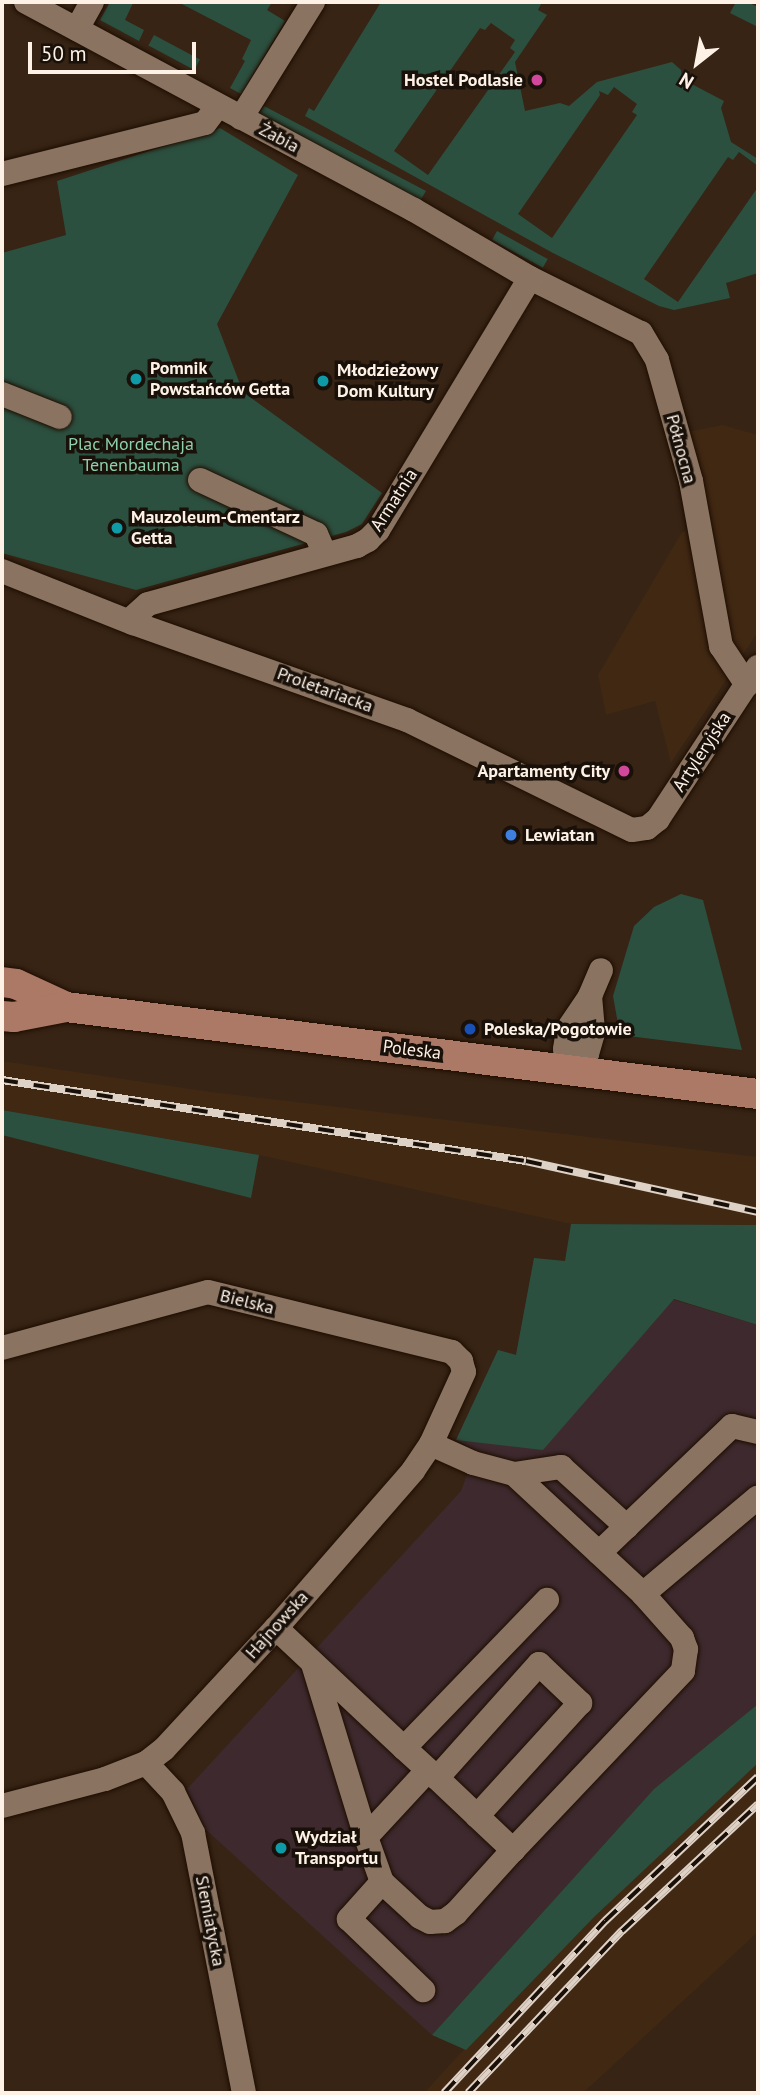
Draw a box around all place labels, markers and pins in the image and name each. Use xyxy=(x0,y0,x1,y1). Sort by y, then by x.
place label: Hostel Podlasie xyxy=(404,69,523,91)
marker: Hostel Podlasie xyxy=(529,72,545,88)
place label: Pomnik Powstańców Getta xyxy=(150,358,291,400)
place label: Młodzieżowy Dom Kultury xyxy=(337,360,438,402)
marker: Pomnik Powstańców Getta xyxy=(128,371,144,387)
marker: Młodzieżowy Dom Kultury xyxy=(315,373,331,389)
place label: Mauzoleum-Cmentarz Getta xyxy=(131,507,300,550)
marker: Mauzoleum-Cmentarz Getta xyxy=(109,520,125,536)
place label: Apartamenty City xyxy=(477,760,610,782)
marker: Apartamenty City xyxy=(616,763,632,779)
place label: Lewiatan xyxy=(525,824,594,846)
marker: Lewiatan xyxy=(503,827,519,843)
place label: Poleska/Pogotowie xyxy=(484,1018,632,1040)
marker: Poleska/Pogotowie xyxy=(462,1021,478,1037)
place label: Wydział Transportu xyxy=(295,1827,378,1870)
marker: Wydział Transportu xyxy=(273,1840,289,1856)

